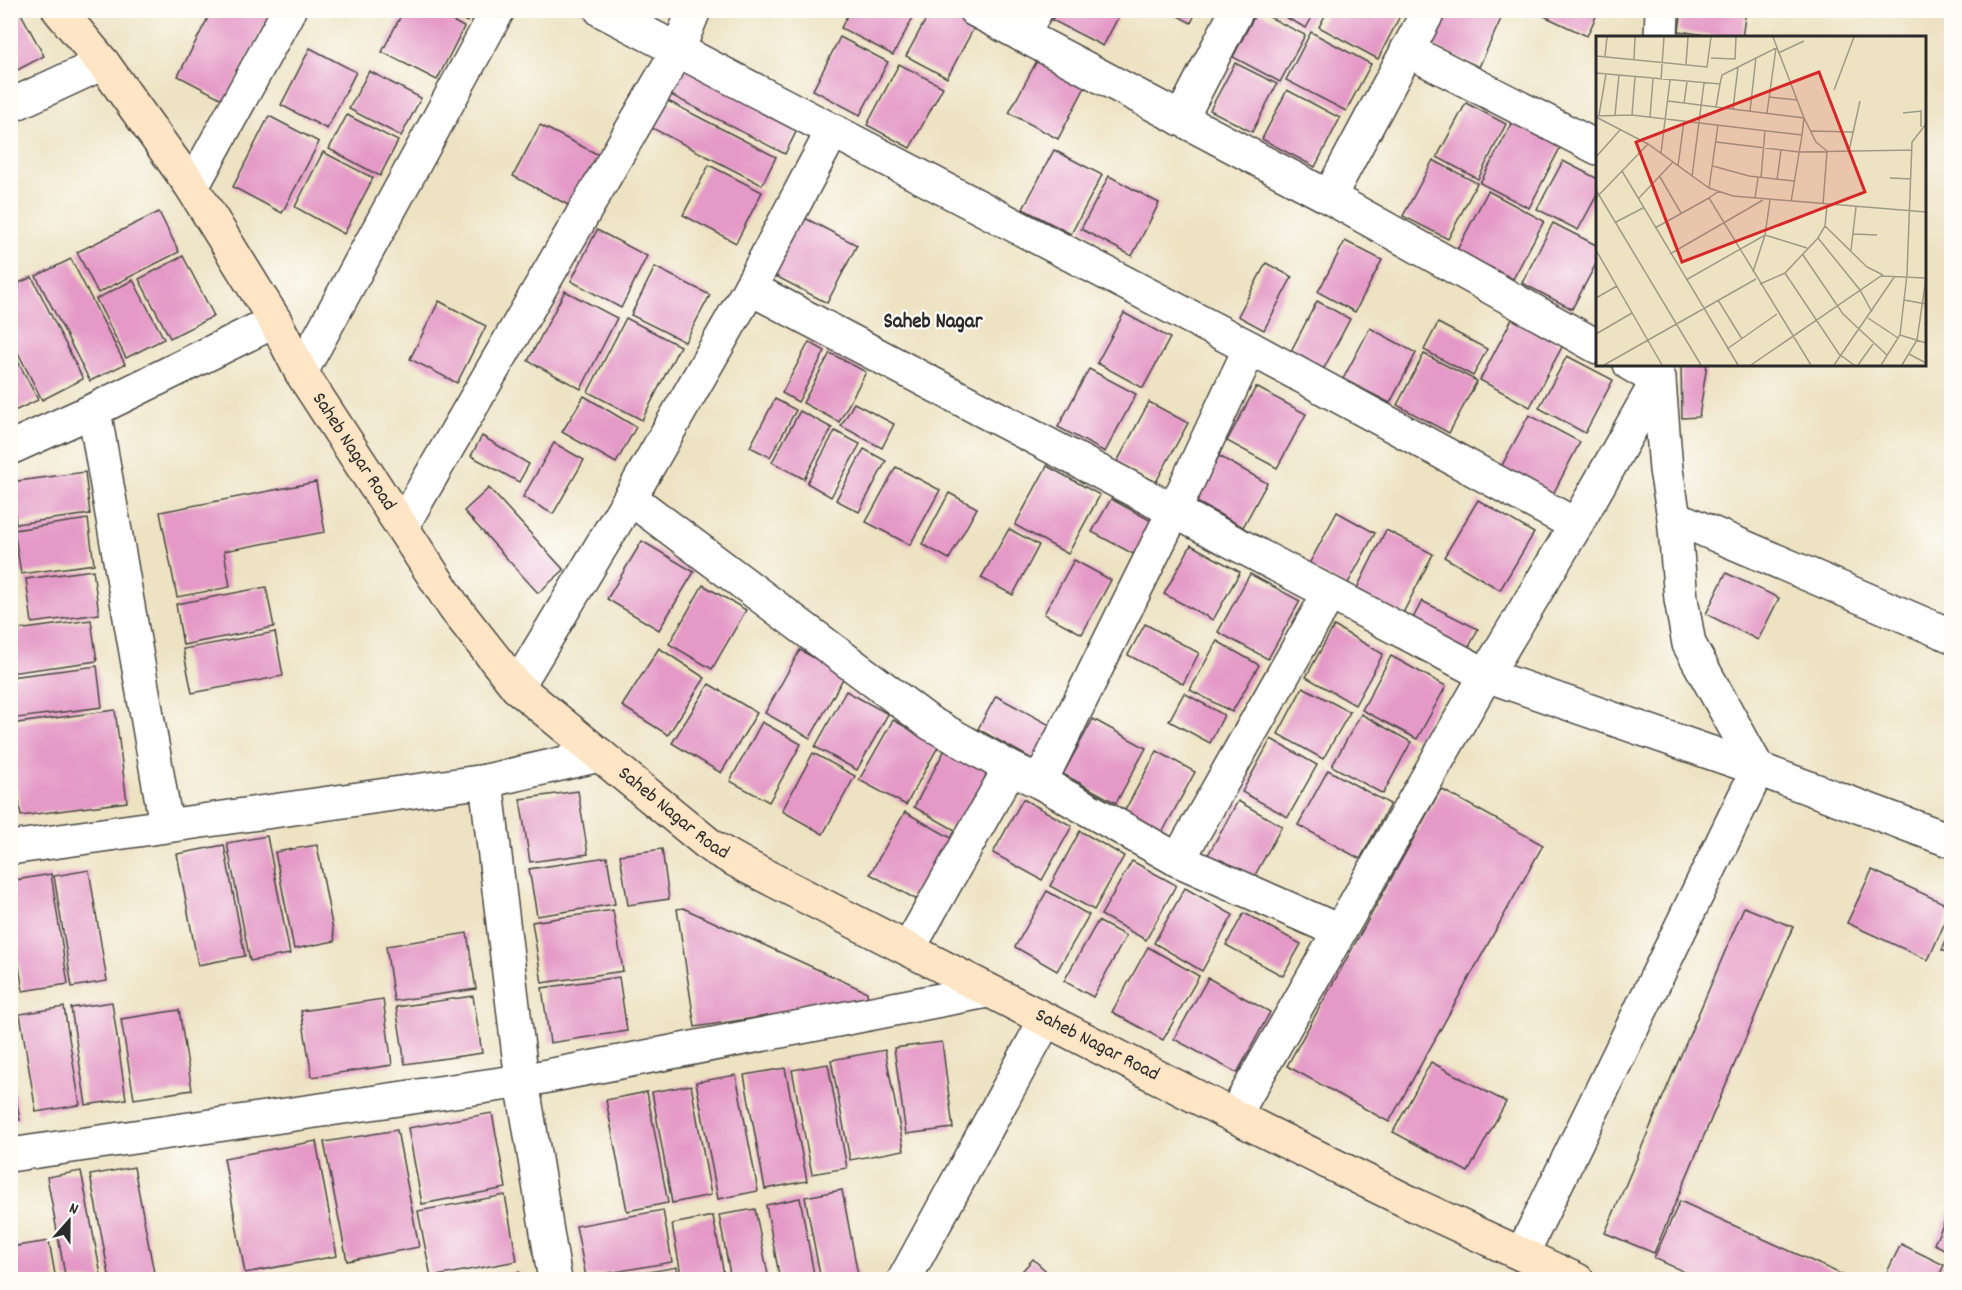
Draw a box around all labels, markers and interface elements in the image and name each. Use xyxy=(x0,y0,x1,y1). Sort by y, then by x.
inset map xyxy=(1596,36,1926,366)
district label: Saheb Nagar xyxy=(884,308,984,338)
street label: Saheb Nagar Road xyxy=(304,387,402,517)
street label: Saheb Nagar Road xyxy=(611,761,734,868)
street label: Saheb Nagar Road xyxy=(1030,1002,1164,1089)
north arrow xyxy=(39,1191,99,1251)
text: N xyxy=(66,1197,81,1222)

